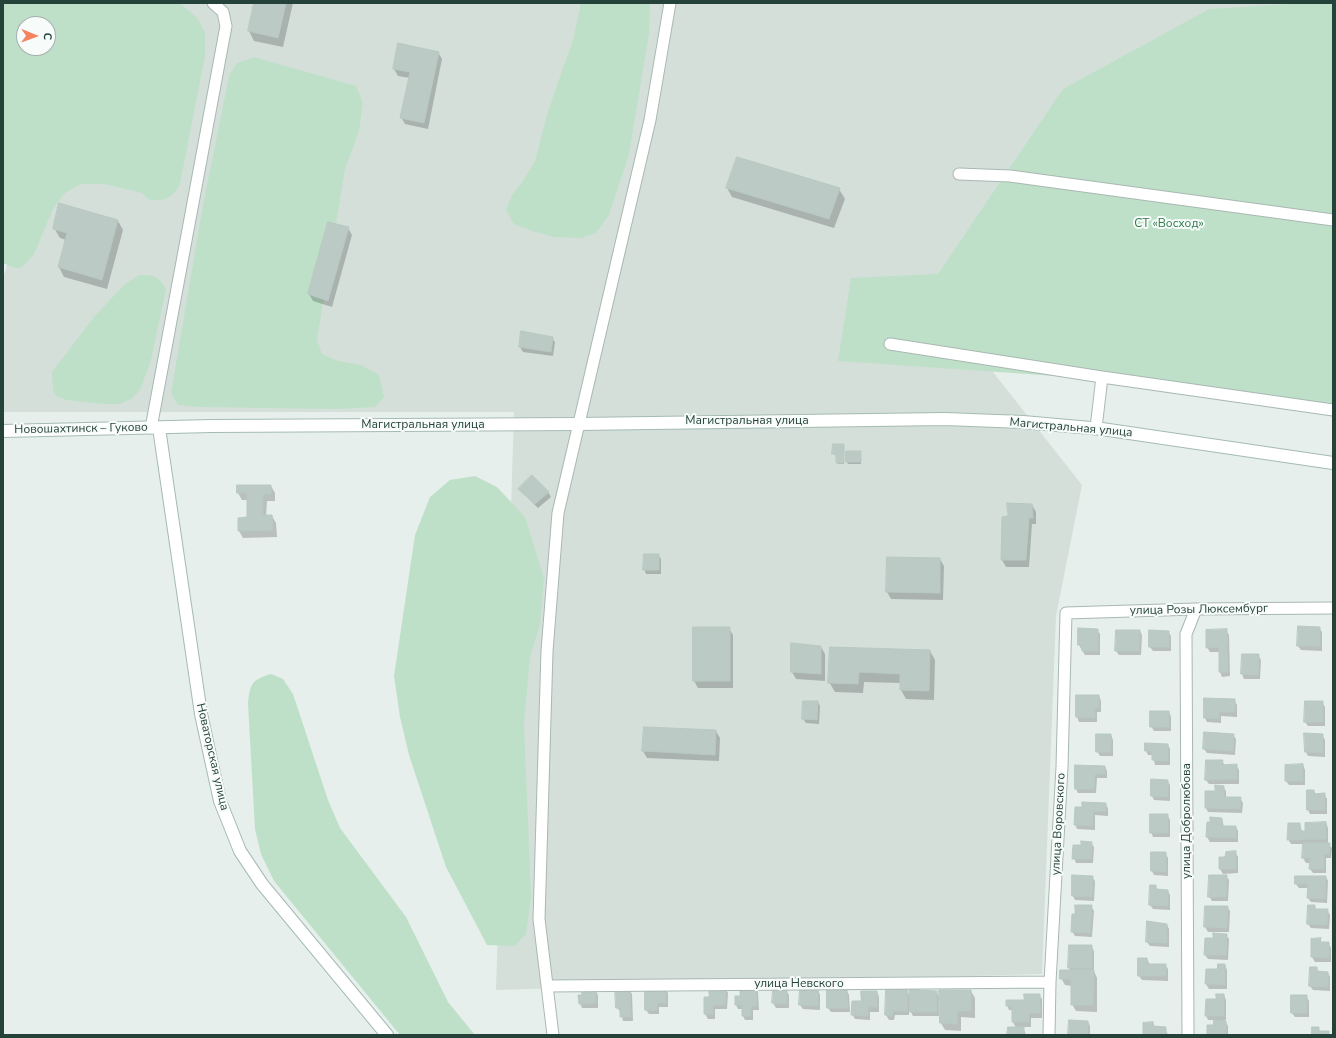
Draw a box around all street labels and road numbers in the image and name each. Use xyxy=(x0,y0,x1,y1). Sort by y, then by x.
street label: Магистральная улица xyxy=(685,414,809,428)
street label: Магистральная улица xyxy=(1009,415,1133,441)
street label: Магистральная улица xyxy=(361,418,485,432)
street label: Новошахтинск – Гуково xyxy=(14,421,148,437)
street label: улица Розы Люксембург xyxy=(1130,602,1268,618)
street label: Новаторская улица xyxy=(193,702,231,812)
street label: улица Добролюбова xyxy=(1180,763,1194,879)
street label: улица Воровского xyxy=(1049,772,1069,876)
street label: улица Невского xyxy=(754,977,844,991)

